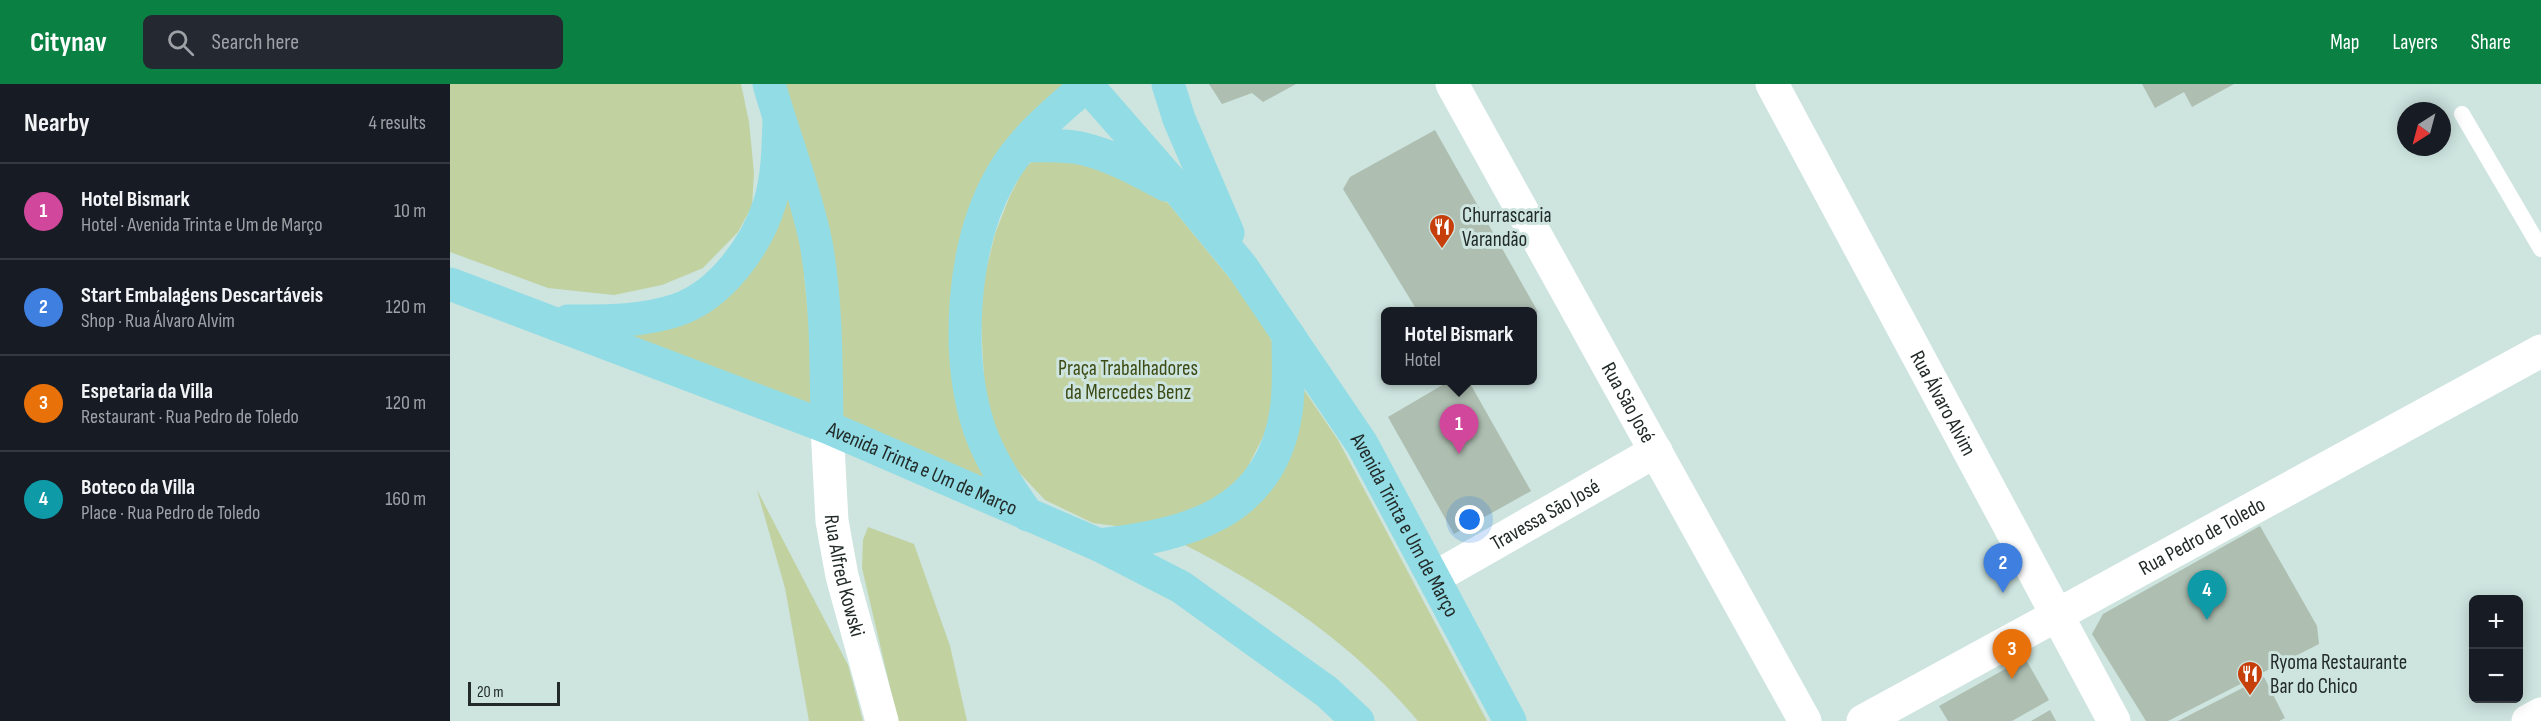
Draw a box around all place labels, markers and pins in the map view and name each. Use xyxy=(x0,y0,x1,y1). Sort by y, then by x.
place label: Churrascaria Varandão xyxy=(1462,203,1552,252)
restaurant icon: Churrascaria Varandão xyxy=(1427,212,1457,250)
pin: 1 xyxy=(1440,404,1478,454)
pin: 2 xyxy=(1984,544,2022,593)
pin: 4 xyxy=(2188,570,2226,620)
pin: 3 xyxy=(1992,630,2032,679)
place label: Ryoma Restaurante Bar do Chico xyxy=(2270,650,2407,699)
restaurant icon: Ryoma Restaurante Bar do Chico xyxy=(2235,659,2265,697)

